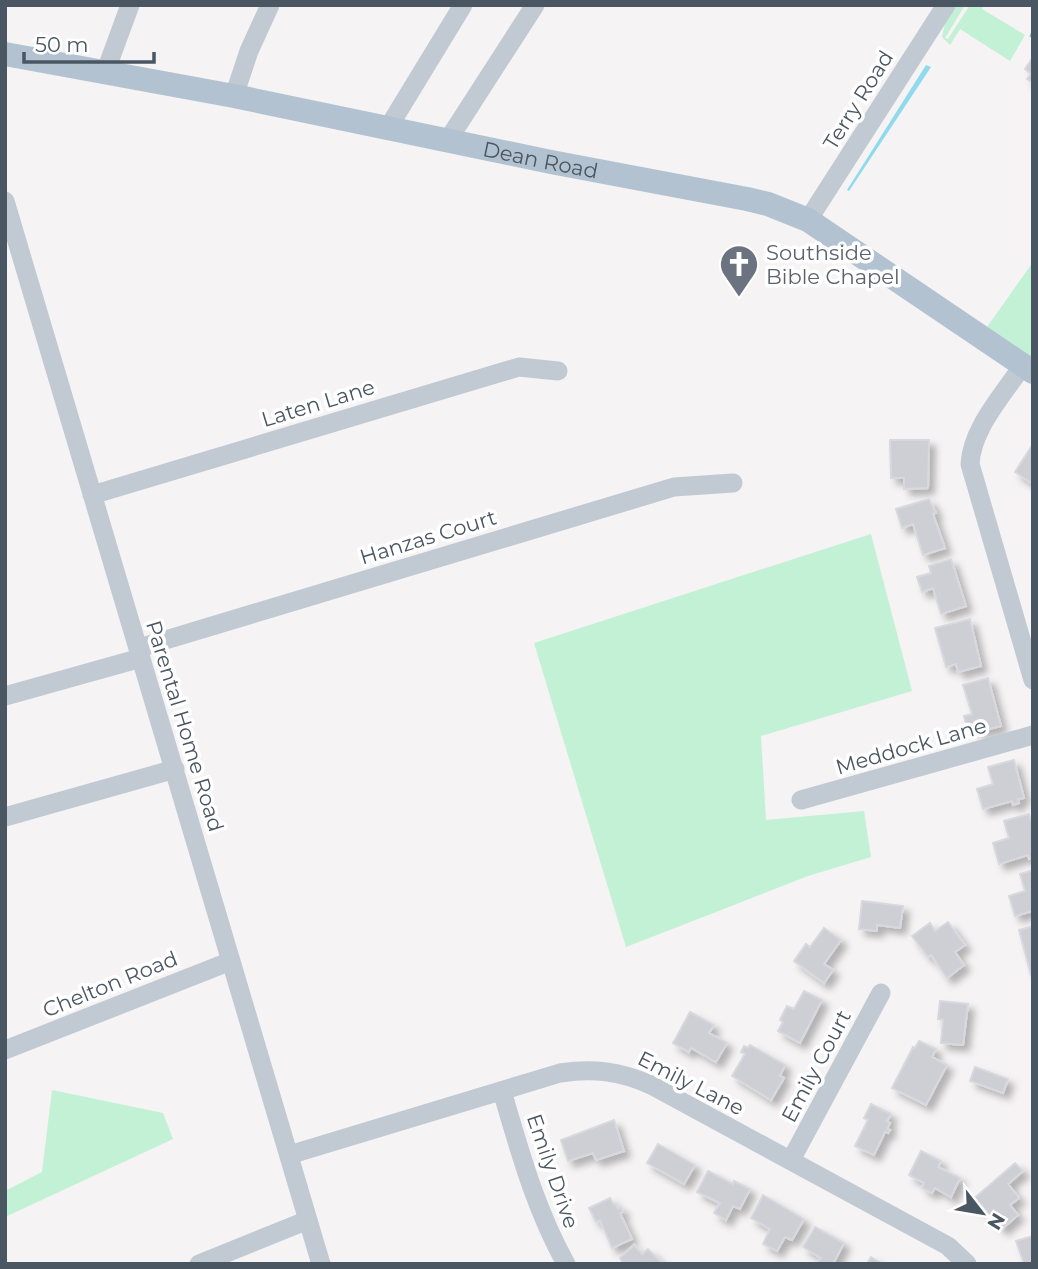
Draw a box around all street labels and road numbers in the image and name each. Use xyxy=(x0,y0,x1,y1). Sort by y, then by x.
street label: Terry Road xyxy=(818,46,898,154)
street label: Dean Road xyxy=(481,136,600,183)
street label: Laten Lane xyxy=(258,374,378,432)
street label: Hanzas Court xyxy=(357,504,499,570)
street label: Parental Home Road xyxy=(141,617,229,835)
street label: Meddock Lane xyxy=(833,713,989,779)
street label: Chelton Road xyxy=(39,946,181,1022)
street label: Emily Court xyxy=(776,1006,856,1126)
street label: Emily Lane xyxy=(634,1046,748,1120)
street label: Emily Drive xyxy=(522,1110,584,1232)

